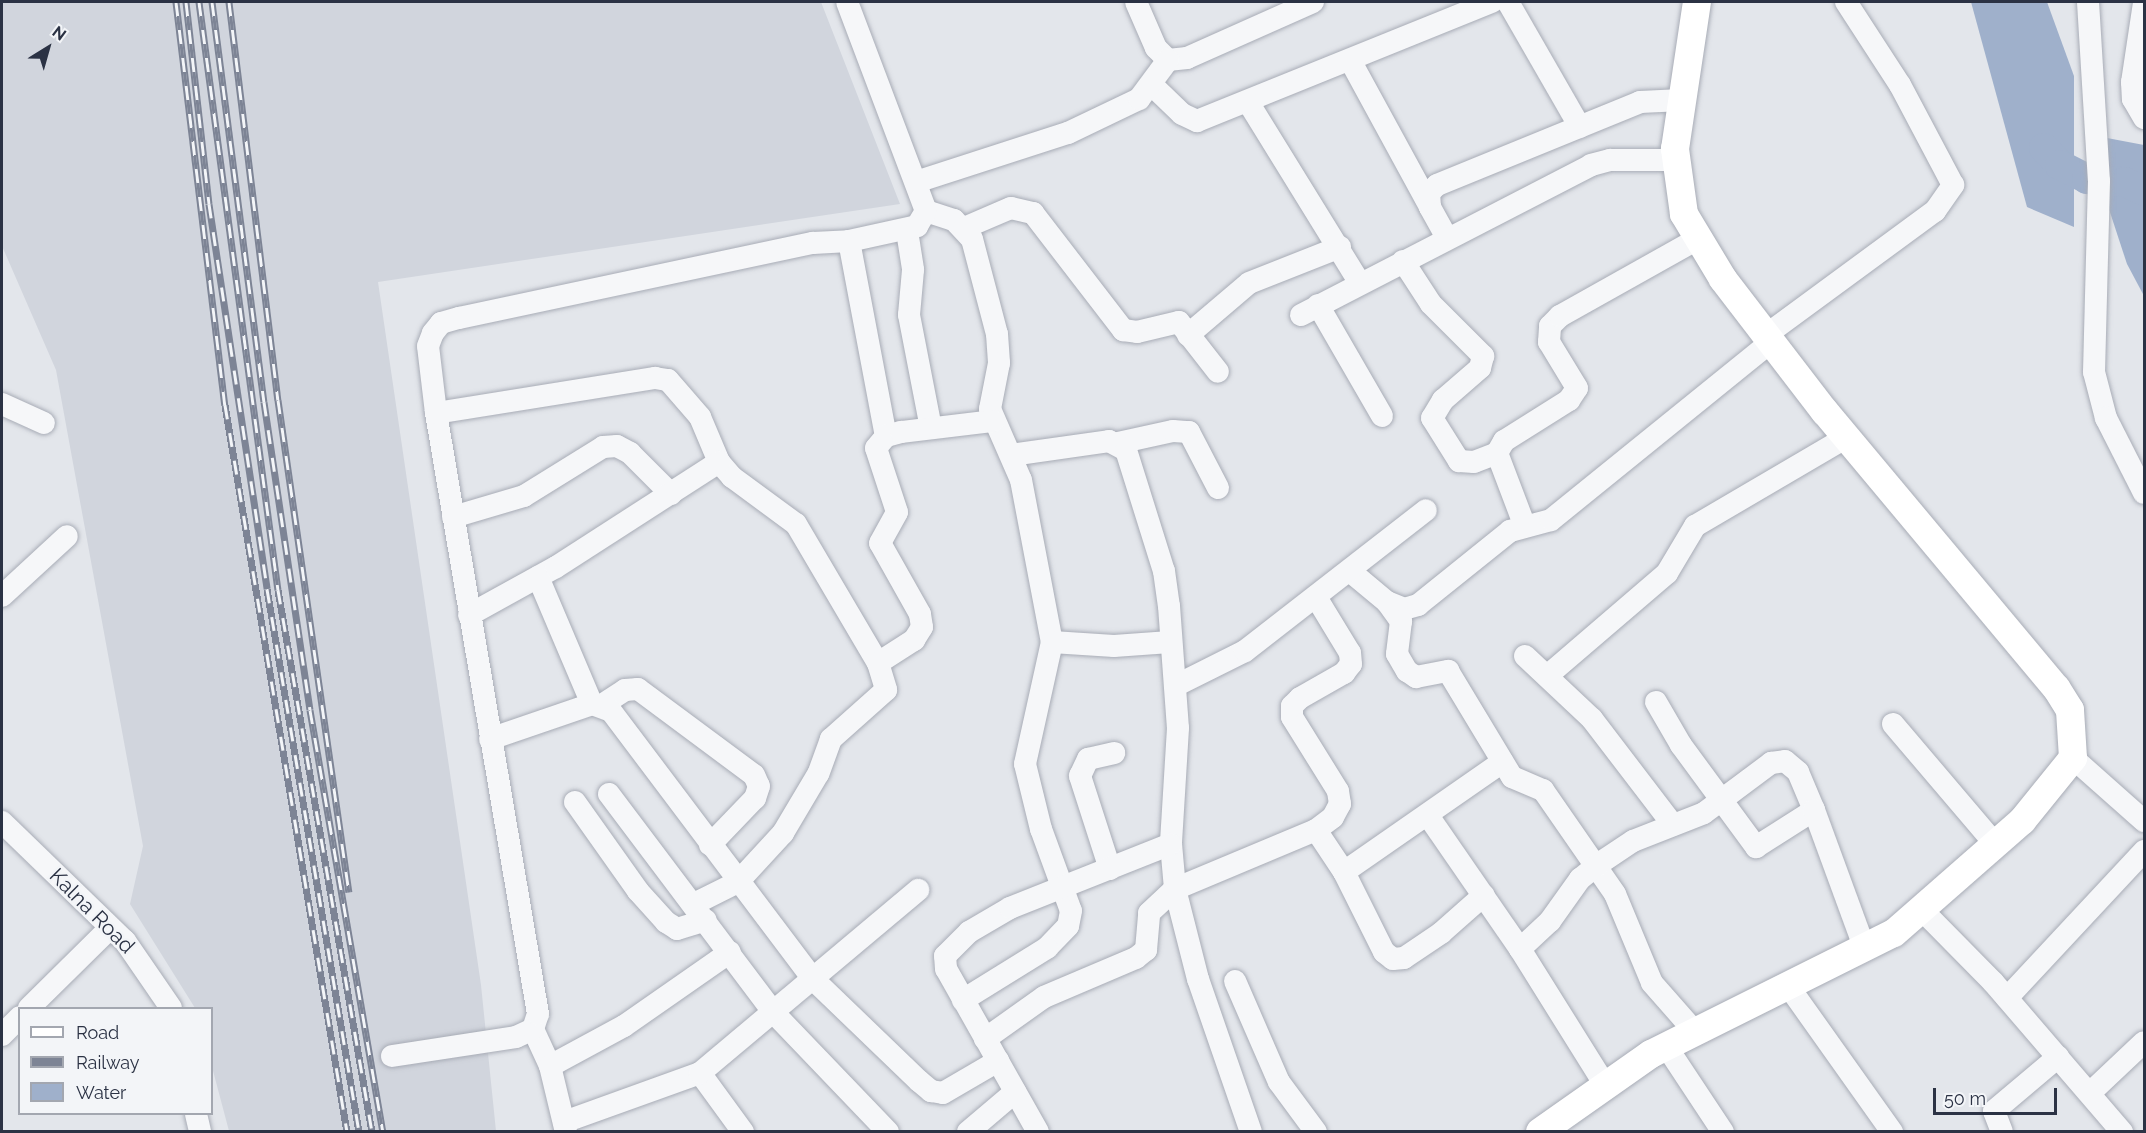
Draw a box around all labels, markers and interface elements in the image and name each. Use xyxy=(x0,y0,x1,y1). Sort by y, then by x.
north arrow xyxy=(18,18,78,78)
text: N xyxy=(49,22,70,44)
street label: Kalna Road xyxy=(44,863,140,959)
legend xyxy=(18,1007,213,1115)
text: Road xyxy=(76,1022,119,1043)
text: Railway xyxy=(76,1052,140,1073)
scale bar xyxy=(1936,1076,2060,1114)
text: Water xyxy=(76,1082,126,1103)
text: 50 m xyxy=(1944,1088,1986,1109)

